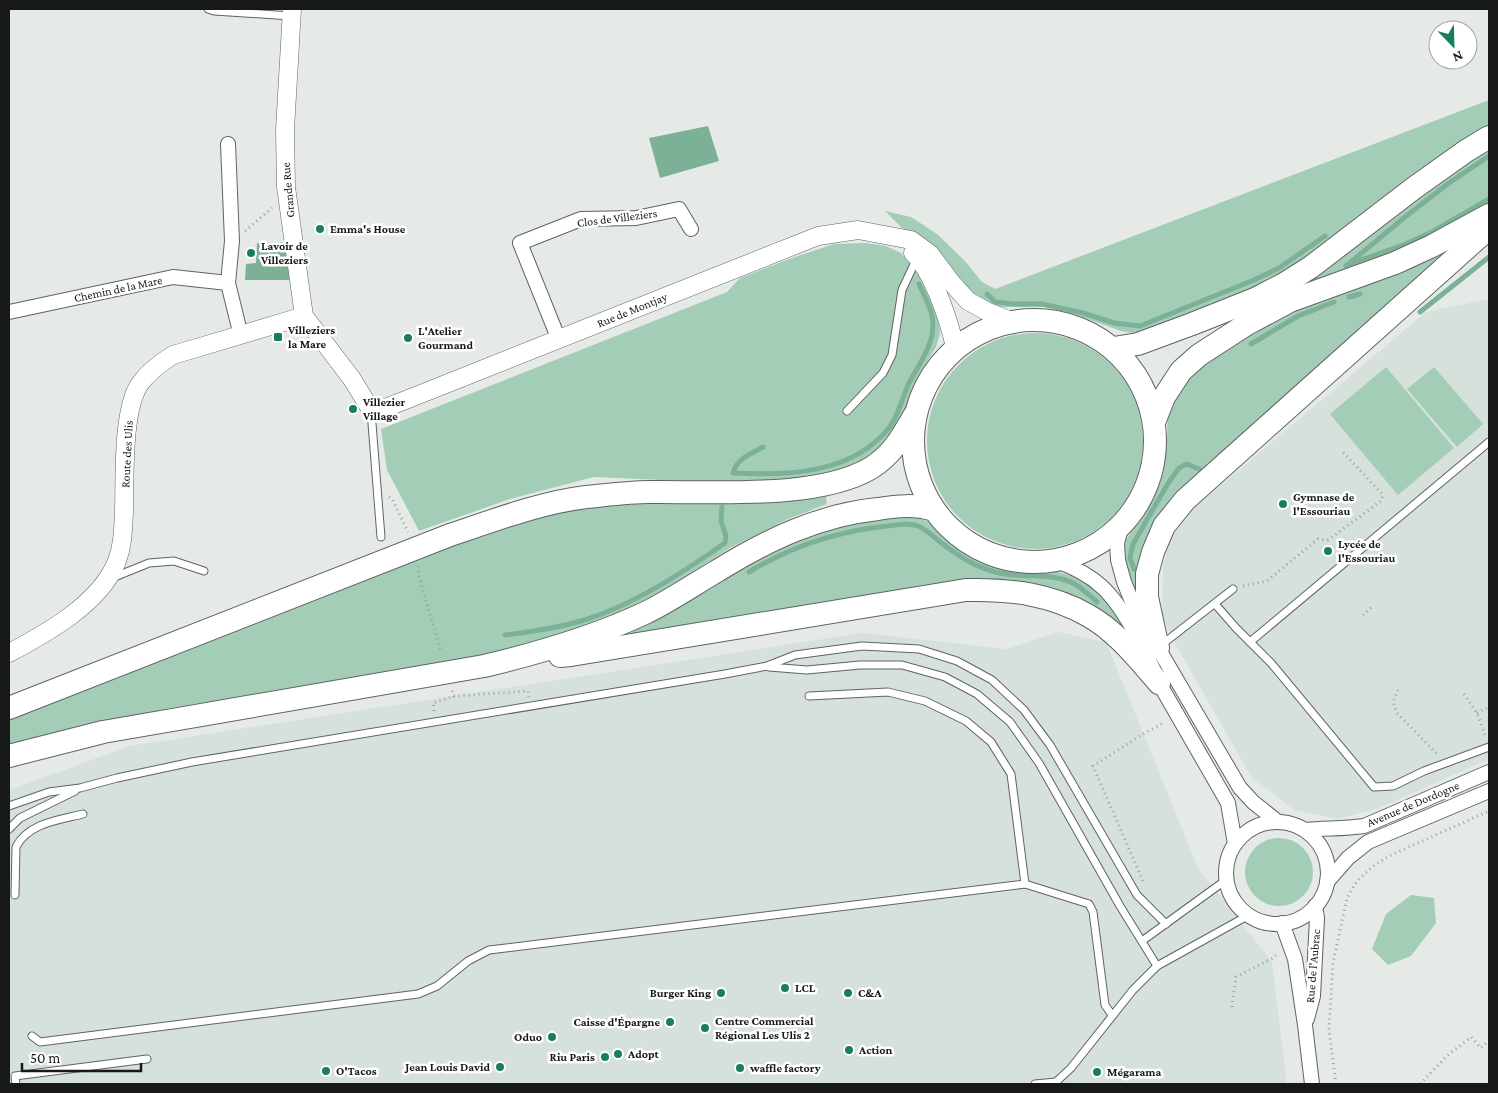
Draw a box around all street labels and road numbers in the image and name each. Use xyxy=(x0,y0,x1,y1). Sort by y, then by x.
street label: Grande Rue xyxy=(279,162,297,218)
street label: Clos de Villeziers xyxy=(576,206,658,230)
street label: Chemin de la Mare xyxy=(73,273,163,305)
street label: Rue de Montjay xyxy=(595,289,670,330)
street label: Route des Ulis xyxy=(118,420,136,488)
street label: Avenue de Dordogne xyxy=(1365,778,1461,830)
street label: Rue de l'Aubrac xyxy=(1303,929,1323,1003)

